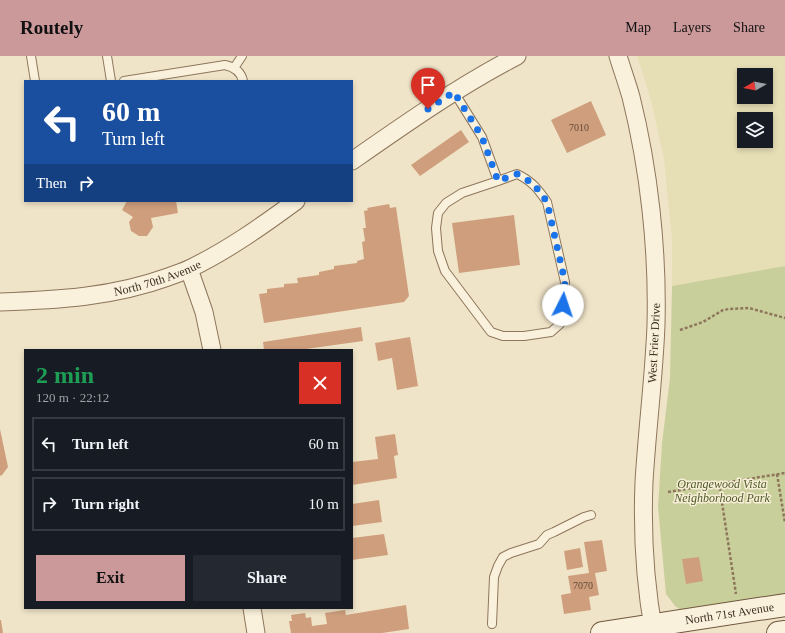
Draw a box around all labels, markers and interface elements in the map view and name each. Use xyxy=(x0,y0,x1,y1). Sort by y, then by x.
text: Routely xyxy=(20,17,83,38)
text: Map xyxy=(625,20,651,35)
text: Layers xyxy=(673,20,711,35)
text: Share xyxy=(733,20,765,35)
pin xyxy=(411,68,445,109)
north arrow xyxy=(737,68,773,104)
map controls xyxy=(737,68,773,148)
icon: arrive xyxy=(417,74,439,96)
icon: left xyxy=(36,96,88,148)
text: 60 m xyxy=(102,96,160,127)
button: layers xyxy=(737,112,773,148)
house number: 7010 xyxy=(569,122,589,133)
text: Turn left xyxy=(102,129,165,149)
icon: right xyxy=(75,172,97,194)
text: Then xyxy=(36,175,67,191)
street label: North 70th Avenue xyxy=(112,257,203,299)
position arrow xyxy=(542,284,584,326)
street label: West Frier Drive xyxy=(645,303,663,383)
text: 2 min xyxy=(36,362,94,388)
button: close xyxy=(299,362,341,404)
text: 120 m · 22:12 xyxy=(36,390,109,405)
icon: left xyxy=(38,433,60,455)
text: Turn left xyxy=(72,436,129,452)
text: 60 m xyxy=(309,436,339,452)
park label: Orangewood Vista Neighborhood Park xyxy=(673,477,770,505)
icon: right xyxy=(38,493,60,515)
text: Turn right xyxy=(72,496,139,512)
text: 10 m xyxy=(309,496,339,512)
button: Exit xyxy=(36,555,185,601)
button: Share xyxy=(193,555,341,601)
house number: 7070 xyxy=(573,580,593,591)
street label: North 71st Avenue xyxy=(684,600,775,627)

